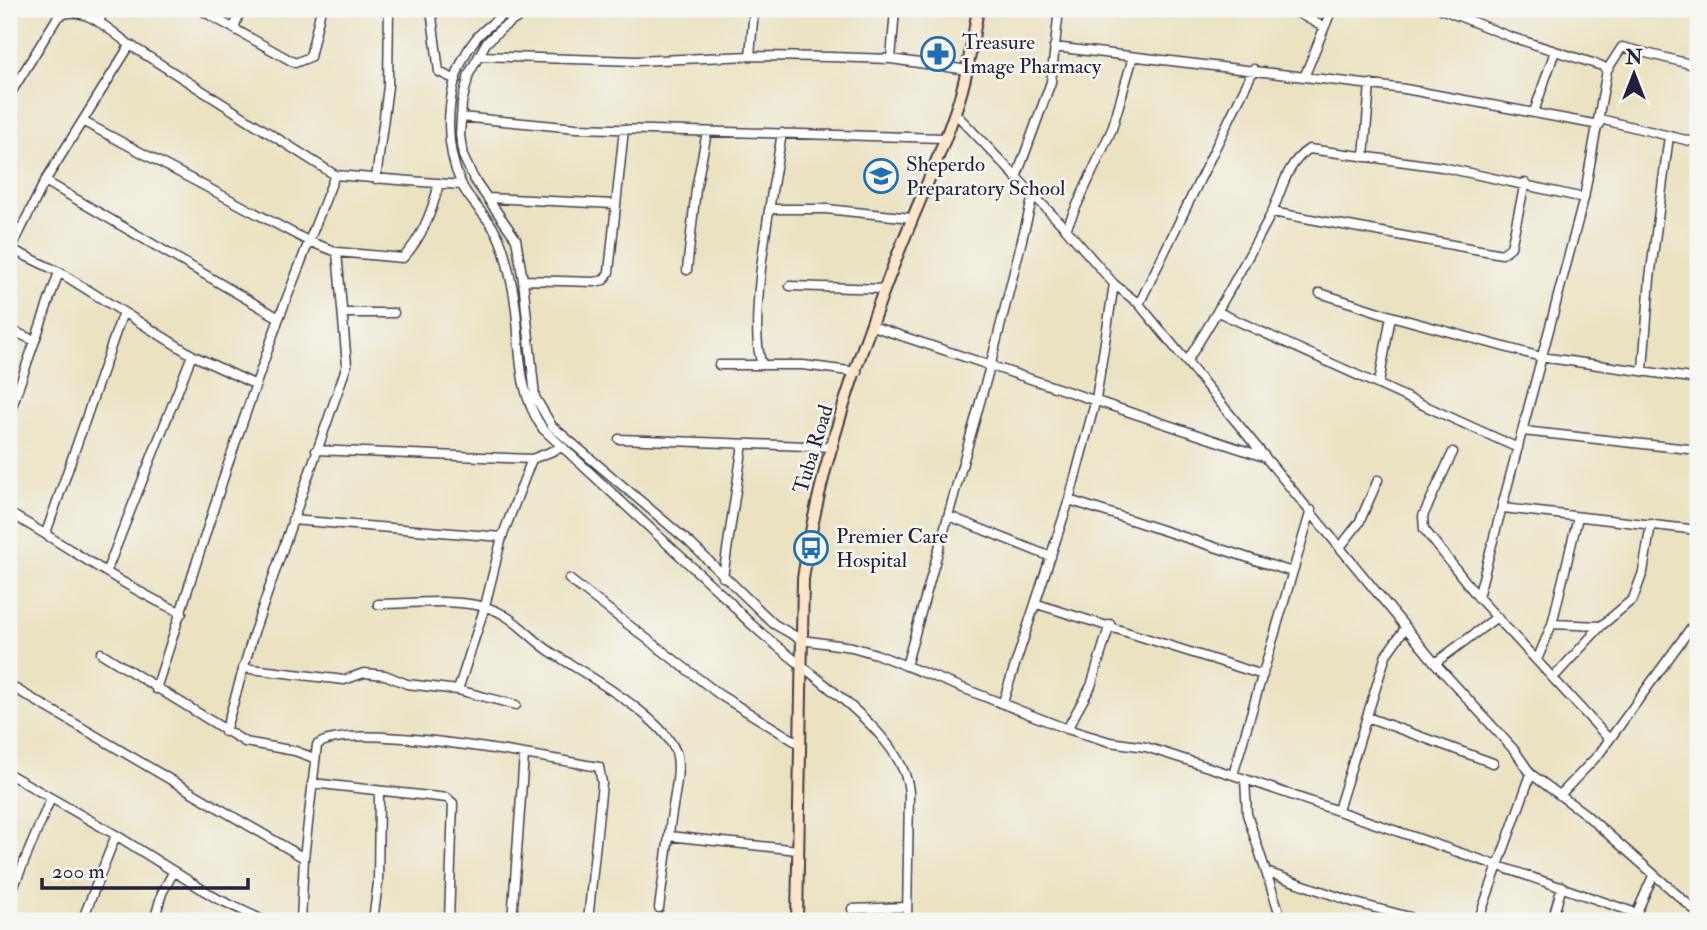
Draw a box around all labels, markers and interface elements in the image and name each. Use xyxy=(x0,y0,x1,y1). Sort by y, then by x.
place label: Treasure Image Pharmacy xyxy=(962,29,1102,80)
pharmacy icon: Treasure Image Pharmacy xyxy=(919,35,957,73)
north arrow xyxy=(1598,38,1668,108)
text: N xyxy=(1624,46,1643,70)
place label: Sheperdo Preparatory School xyxy=(906,151,1066,202)
school or university icon: Sheperdo Preparatory School xyxy=(862,157,900,195)
street label: Tuba Road xyxy=(787,401,840,497)
place label: Premier Care Hospital xyxy=(836,523,948,574)
bus stop icon: Premier Care Hospital xyxy=(792,529,830,567)
scale bar xyxy=(42,846,248,890)
text: 200 m xyxy=(52,858,105,885)

